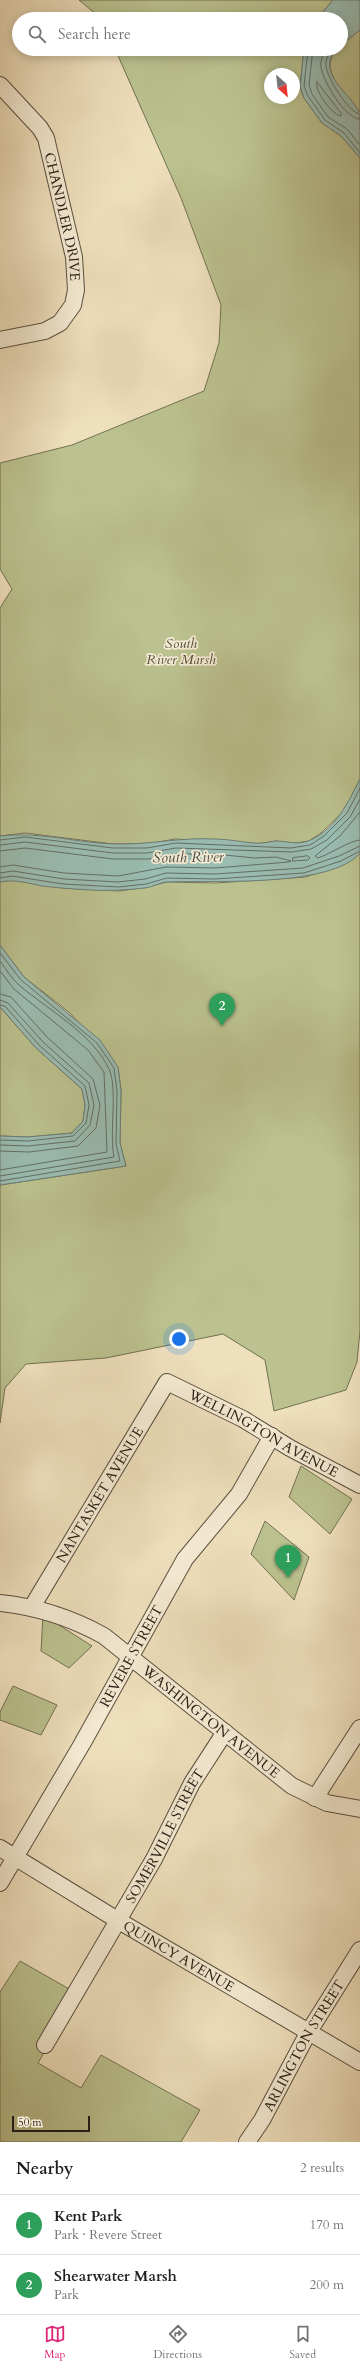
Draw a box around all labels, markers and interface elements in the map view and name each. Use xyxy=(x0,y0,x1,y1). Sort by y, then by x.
search box xyxy=(12,12,348,56)
icon: search xyxy=(26,23,48,45)
text: Search here xyxy=(58,24,131,44)
north arrow xyxy=(264,68,300,104)
street label: CHANDLER DRIVE xyxy=(40,151,84,282)
park label: South River Marsh xyxy=(146,634,216,669)
water label: South River xyxy=(152,846,225,868)
pin: 2 xyxy=(209,993,235,1026)
your location xyxy=(169,1329,189,1349)
street label: WELLINGTON AVENUE xyxy=(185,1385,342,1482)
street label: NANTASKET AVENUE xyxy=(52,1423,148,1566)
pin: 1 xyxy=(275,1545,301,1578)
street label: REVERE STREET xyxy=(95,1602,167,1711)
street label: WASHINGTON AVENUE xyxy=(137,1661,284,1783)
street label: SOMERVILLE STREET xyxy=(121,1765,209,1907)
street label: QUINCY AVENUE xyxy=(119,1916,238,1997)
street label: ARLINGTON STREET xyxy=(259,1976,349,2115)
scale bar xyxy=(12,2114,90,2133)
text: 50 m xyxy=(18,2115,42,2130)
text: Nearby xyxy=(16,2157,73,2180)
text: 2 results xyxy=(300,2159,344,2177)
text: Kent Park xyxy=(54,2206,122,2226)
text: 1 xyxy=(26,2216,32,2234)
text: 170 m xyxy=(310,2216,344,2234)
text: Park · Revere Street xyxy=(54,2226,162,2244)
text: Shearwater Marsh xyxy=(54,2266,177,2286)
text: 2 xyxy=(26,2276,32,2294)
text: 200 m xyxy=(310,2276,344,2294)
text: Park xyxy=(54,2286,79,2304)
tab: Map xyxy=(44,2323,66,2362)
tab: Directions xyxy=(153,2323,202,2362)
tab: Saved xyxy=(290,2323,316,2362)

